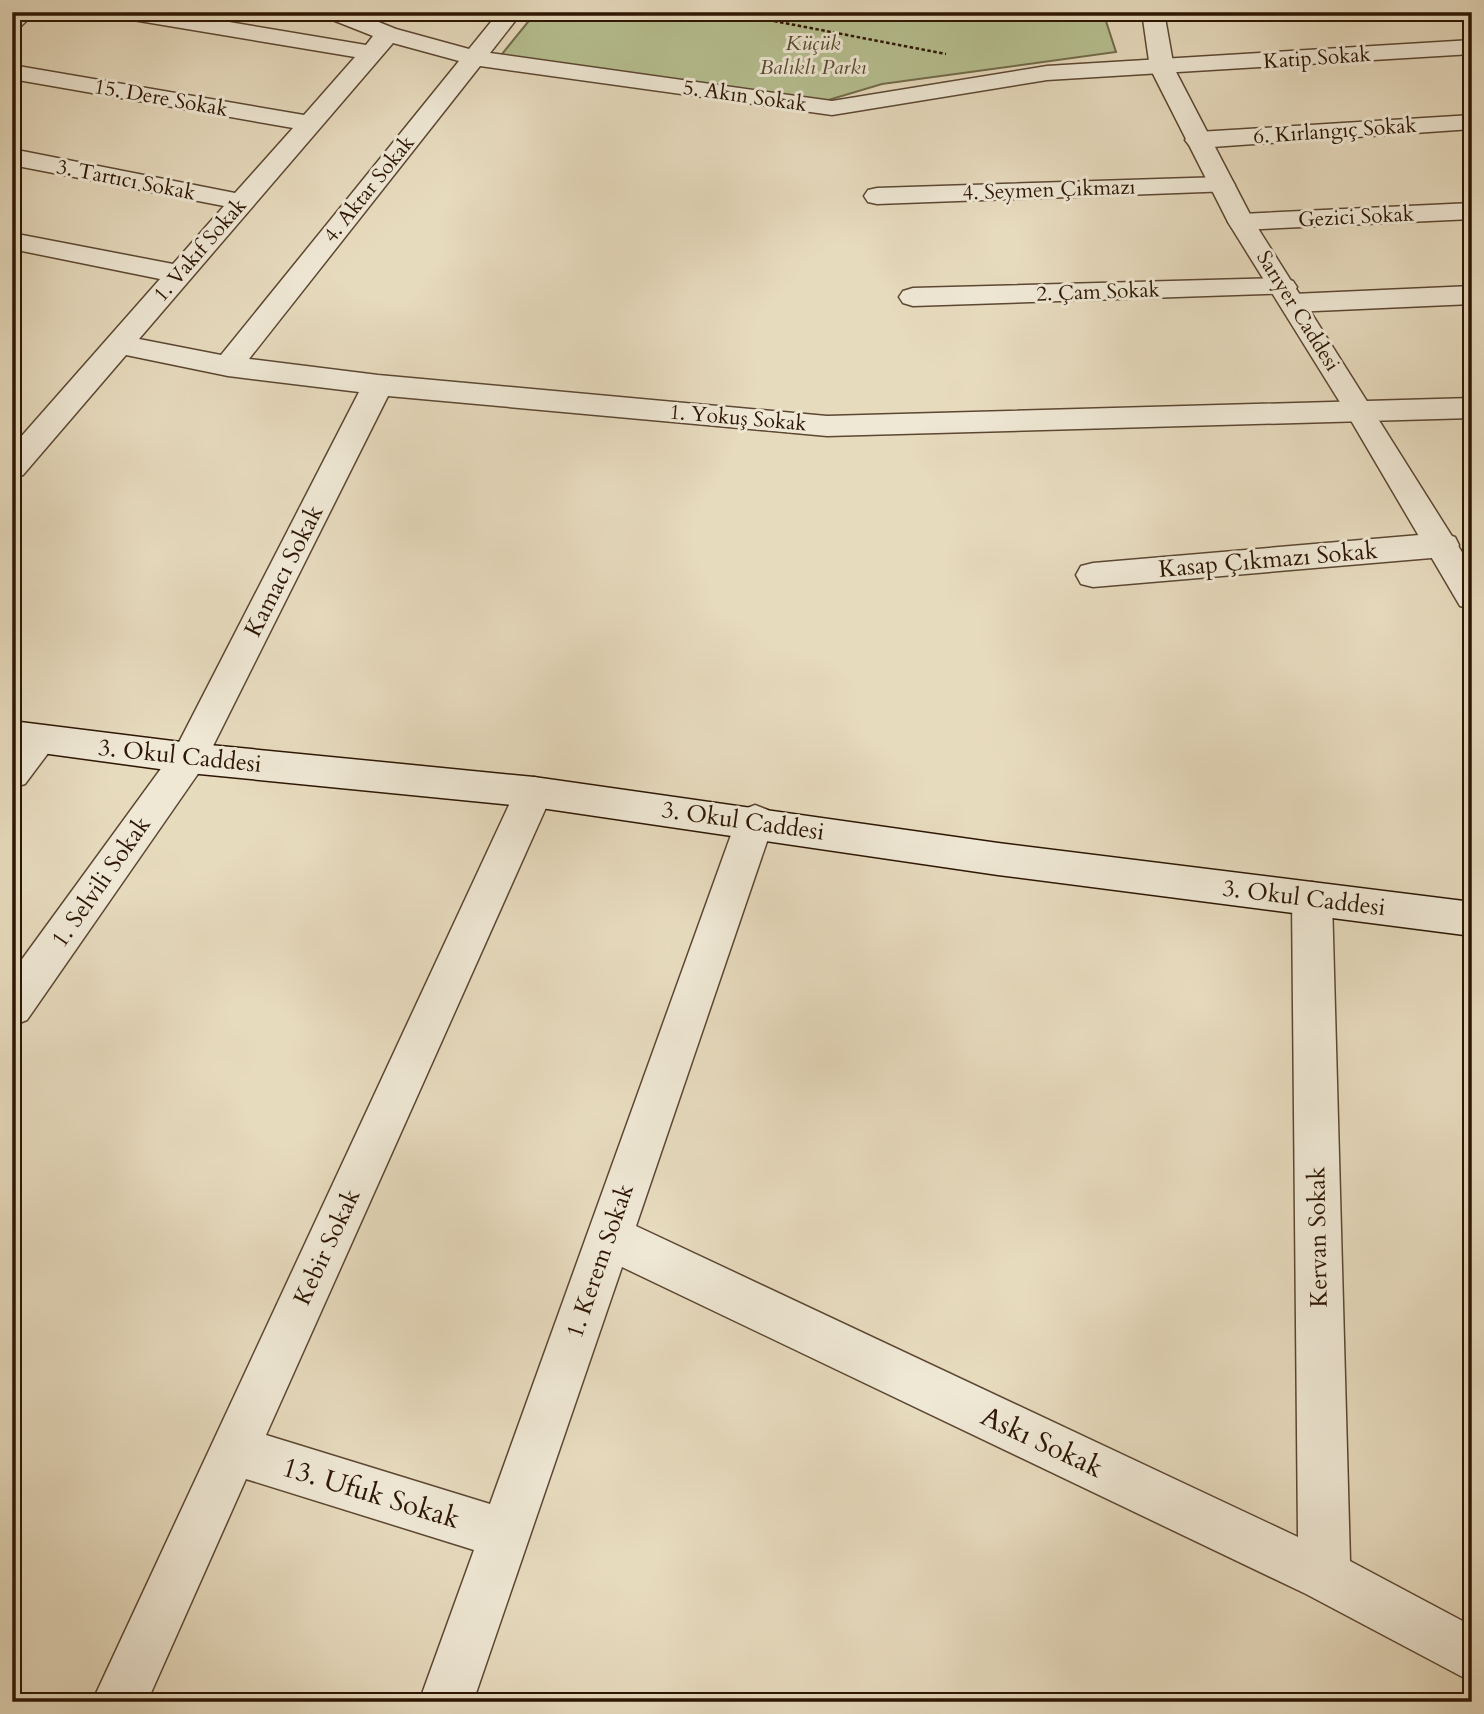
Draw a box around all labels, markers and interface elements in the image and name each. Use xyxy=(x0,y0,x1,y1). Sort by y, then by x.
park label: Küçük Balıklı Parkı xyxy=(760,29,867,82)
street label: Katip Sokak xyxy=(1262,40,1372,76)
street label: 15. Dere Sokak xyxy=(92,72,231,124)
street label: 5. Akın Sokak xyxy=(681,73,810,119)
street label: 6. Kırlangıç Sokak xyxy=(1252,111,1418,151)
street label: 4. Aktar Sokak xyxy=(317,129,422,249)
street label: 3. Tartıcı Sokak xyxy=(54,152,199,208)
street label: 4. Seymen Çıkmazı xyxy=(962,172,1136,208)
street label: 1. Vakıf Sokak xyxy=(147,191,254,308)
street label: Gezici Sokak xyxy=(1297,199,1415,235)
street label: Sarıyer Caddesi xyxy=(1249,245,1347,377)
street label: 2. Çam Sokak xyxy=(1036,275,1161,309)
street label: 1. Yokuş Sokak xyxy=(668,398,809,439)
street label: Kamacı Sokak xyxy=(237,499,331,643)
street label: Kasap Çıkmazı Sokak xyxy=(1157,534,1379,586)
street label: 3. Okul Caddesi xyxy=(97,731,264,781)
street label: 3. Okul Caddesi xyxy=(659,793,827,849)
street label: 1. Selvili Sokak xyxy=(44,810,159,954)
street label: 3. Okul Caddesi xyxy=(1221,872,1388,924)
street label: Kervan Sokak xyxy=(1300,1166,1336,1308)
street label: 1. Kerem Sokak xyxy=(558,1179,642,1343)
street label: Kebir Sokak xyxy=(286,1183,368,1310)
street label: Askı Sokak xyxy=(975,1397,1109,1487)
street label: 13. Ufuk Sokak xyxy=(278,1448,464,1538)

